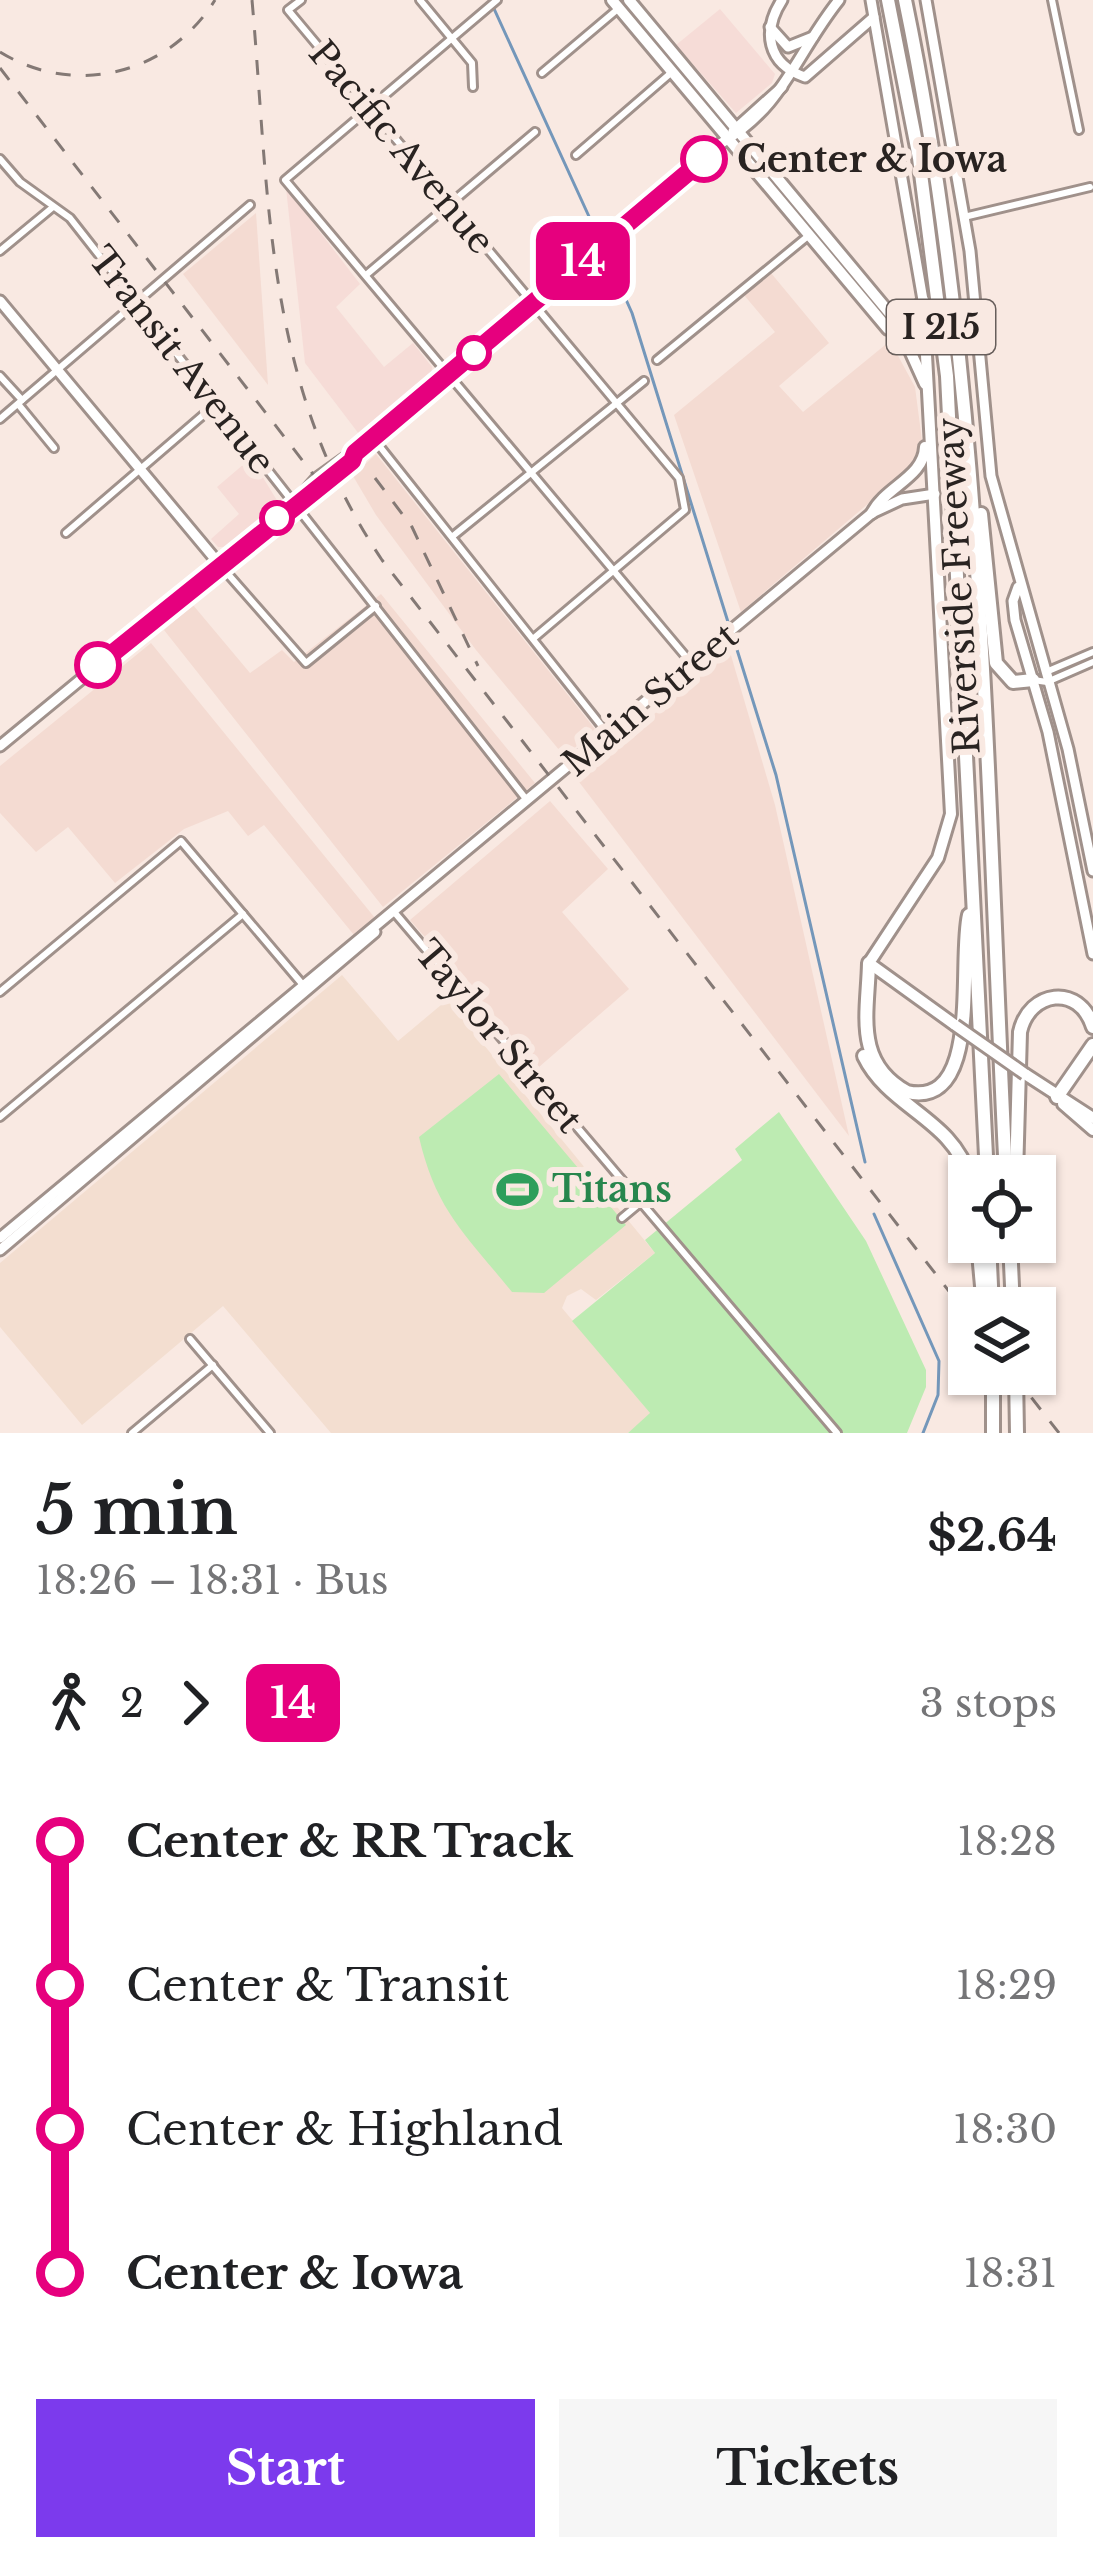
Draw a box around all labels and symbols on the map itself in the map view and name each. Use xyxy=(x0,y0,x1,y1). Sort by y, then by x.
street label: Pacific Avenue xyxy=(299,32,504,263)
marker: Center & Iowa xyxy=(682,137,726,181)
place label: Center & Iowa xyxy=(737,137,1007,182)
line badge: 14 xyxy=(529,222,637,300)
street label: Transit Avenue xyxy=(79,238,284,483)
road number: I 215 xyxy=(887,300,995,354)
unlabelled marker xyxy=(458,337,490,369)
street label: Riverside Freeway xyxy=(927,416,990,756)
unlabelled marker xyxy=(261,502,293,534)
street label: Main Street xyxy=(554,613,747,786)
unlabelled marker xyxy=(76,643,120,687)
street label: Taylor Street xyxy=(405,931,592,1142)
sports icon: Titans xyxy=(495,1166,541,1212)
place label: Titans xyxy=(552,1167,672,1212)

